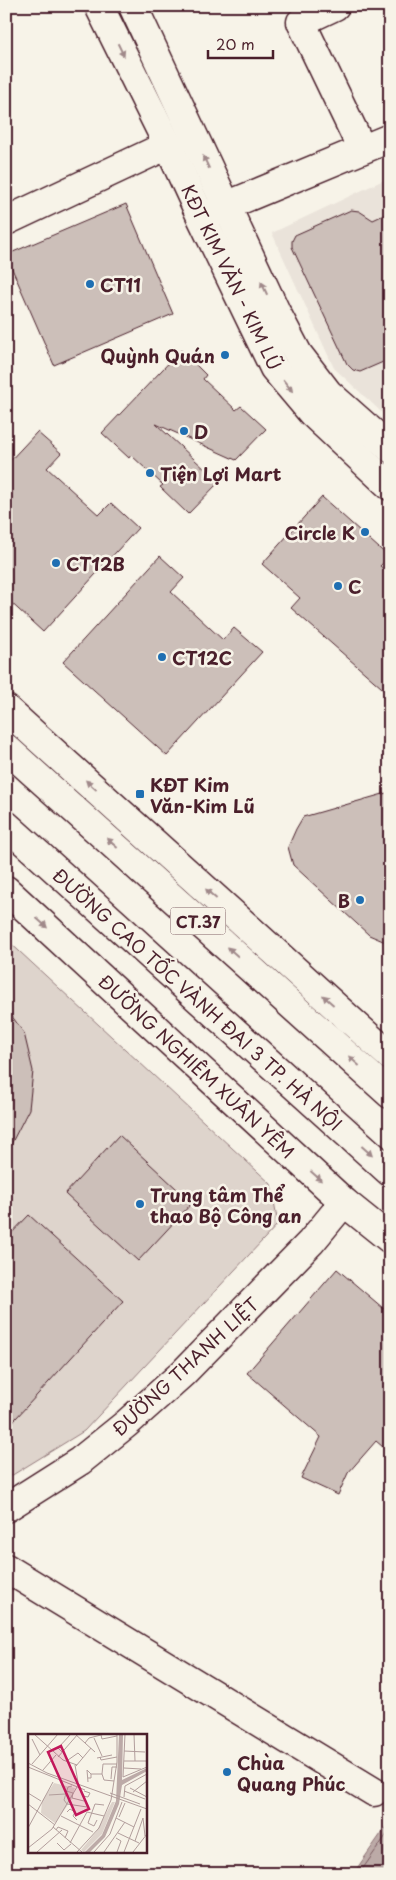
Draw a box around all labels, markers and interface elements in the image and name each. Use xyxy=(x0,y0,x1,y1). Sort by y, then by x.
scale bar xyxy=(208,28,274,60)
text: 20 m xyxy=(216,32,255,55)
one-way arrow xyxy=(117,43,125,57)
one-way arrow xyxy=(202,155,210,169)
street label: KĐT KIM VĂN - KIM LŨ xyxy=(175,180,289,374)
place label: CT11 xyxy=(100,271,141,298)
marker: CT11 xyxy=(84,278,96,290)
one-way arrow xyxy=(260,281,268,295)
place label: Quỳnh Quán xyxy=(100,342,215,369)
marker: Quỳnh Quán xyxy=(219,349,231,361)
one-way arrow xyxy=(283,379,294,392)
place label: D xyxy=(194,418,208,445)
marker: D xyxy=(178,425,190,437)
place label: Tiện Lợi Mart xyxy=(160,460,282,487)
marker: Tiện Lợi Mart xyxy=(144,467,156,479)
place label: Circle K xyxy=(284,519,355,546)
marker: Circle K xyxy=(359,526,371,538)
place label: CT12B xyxy=(66,550,125,577)
marker: CT12B xyxy=(50,557,62,569)
place label: C xyxy=(348,573,362,600)
marker: C xyxy=(332,580,344,592)
place label: CT12C xyxy=(172,644,232,671)
marker: CT12C xyxy=(156,651,168,663)
place label: KĐT Kim Văn-Kim Lũ xyxy=(150,771,255,819)
one-way arrow xyxy=(85,779,97,791)
marker: KĐT Kim Văn-Kim Lũ xyxy=(134,788,146,800)
one-way arrow xyxy=(106,838,119,849)
street label: ĐƯỜNG CAO TỐC VÀNH ĐAI 3 TP. HÀ NỘI xyxy=(47,861,349,1137)
place label: B xyxy=(338,887,350,914)
one-way arrow xyxy=(206,888,218,900)
marker: B xyxy=(354,894,366,906)
road number: CT.37 xyxy=(170,908,226,934)
one-way arrow xyxy=(36,917,48,929)
one-way arrow xyxy=(227,946,239,958)
street label: ĐƯỜNG NGHIÊM XUÂN YÊM xyxy=(93,968,301,1164)
one-way arrow xyxy=(321,994,334,1005)
one-way arrow xyxy=(348,1055,360,1067)
one-way arrow xyxy=(361,1145,373,1157)
one-way arrow xyxy=(310,1170,322,1182)
place label: Trung tâm Thể thao Bộ Công an xyxy=(150,1181,302,1229)
marker: Trung tâm Thể thao Bộ Công an xyxy=(134,1198,146,1210)
street label: ĐƯỜNG THANH LIỆT xyxy=(106,1291,265,1441)
inset map xyxy=(28,1734,146,1852)
place label: Chùa Quang Phúc xyxy=(237,1749,346,1797)
marker: Chùa Quang Phúc xyxy=(221,1766,233,1778)

